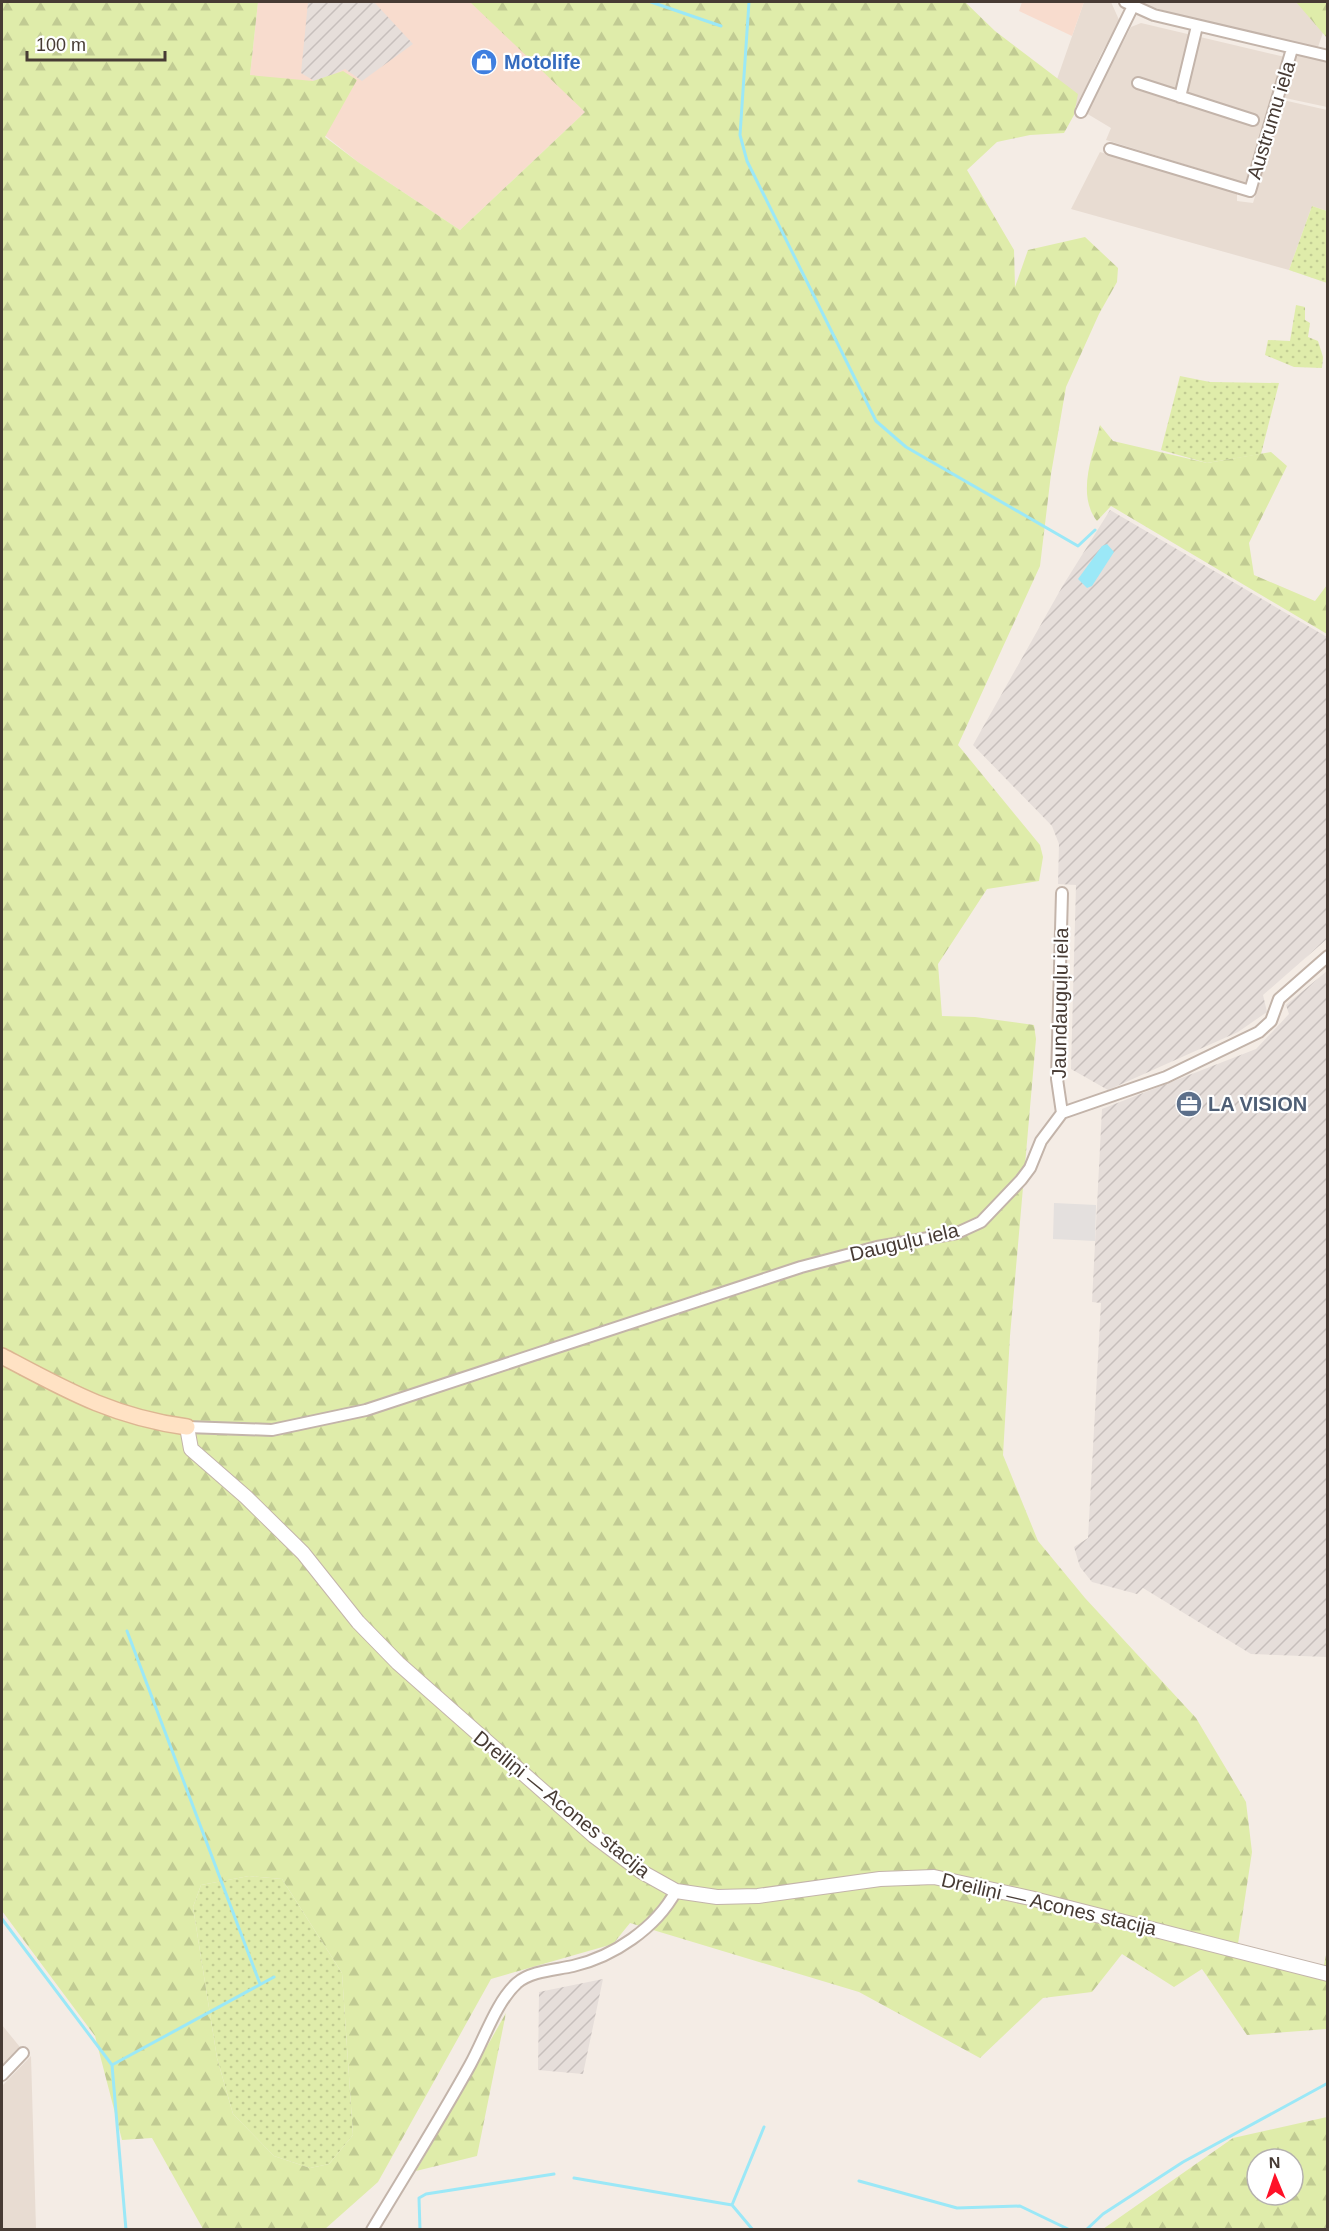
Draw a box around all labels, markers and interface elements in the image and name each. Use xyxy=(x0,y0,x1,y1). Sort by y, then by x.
scale bar xyxy=(27,24,165,62)
text: 100 m xyxy=(36,35,86,55)
shop icon: Motolife xyxy=(469,47,499,77)
place label: Motolife xyxy=(504,51,581,73)
street label: Austrumu iela xyxy=(1243,57,1300,182)
street label: Jaundauguļu iela xyxy=(1048,926,1072,1079)
office icon: LA VISION xyxy=(1174,1089,1204,1119)
place label: LA VISION xyxy=(1208,1093,1307,1115)
street label: Dauguļu iela xyxy=(847,1219,961,1265)
street label: Dreiliņi — Acones stacija xyxy=(470,1726,655,1882)
street label: Dreiliņi — Acones stacija xyxy=(939,1869,1160,1940)
north arrow xyxy=(1245,2147,1305,2207)
text: N xyxy=(1268,2154,1281,2171)

